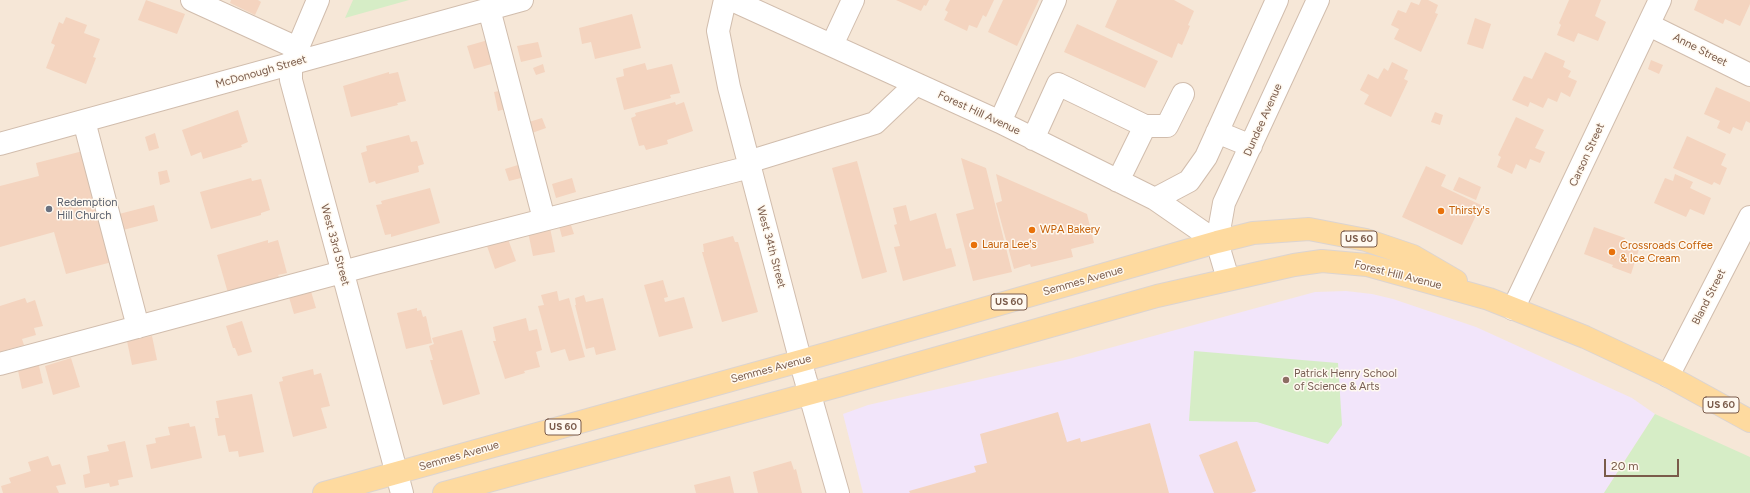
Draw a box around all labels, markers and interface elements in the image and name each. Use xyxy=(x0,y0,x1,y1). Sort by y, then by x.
street label: Anne Street xyxy=(1671,31,1729,69)
street label: McDonough Street xyxy=(214,53,308,91)
street label: Dundee Avenue xyxy=(1241,82,1285,158)
street label: Forest Hill Avenue xyxy=(936,88,1022,138)
street label: Carson Street xyxy=(1567,121,1607,189)
place label: Redemption Hill Church xyxy=(57,196,117,222)
street label: West 33rd Street xyxy=(318,203,352,287)
marker: Redemption Hill Church xyxy=(44,204,54,214)
street label: West 34th Street xyxy=(754,204,788,290)
place label: Thirsty's xyxy=(1449,204,1490,218)
marker: Thirsty's xyxy=(1436,206,1446,216)
place label: WPA Bakery xyxy=(1040,223,1100,237)
marker: WPA Bakery xyxy=(1027,225,1037,235)
road number: US 60 xyxy=(1341,231,1377,247)
place label: Laura Lee's xyxy=(982,238,1037,252)
place label: Crossroads Coffee & Ice Cream xyxy=(1620,239,1713,265)
marker: Laura Lee's xyxy=(969,240,979,250)
marker: Crossroads Coffee & Ice Cream xyxy=(1607,247,1617,257)
street label: Forest Hill Avenue xyxy=(1353,258,1443,292)
street label: Semmes Avenue xyxy=(1042,263,1124,299)
street label: Bland Street xyxy=(1689,267,1729,327)
road number: US 60 xyxy=(991,294,1027,310)
street label: Semmes Avenue xyxy=(729,352,813,386)
place label: Patrick Henry School of Science & Arts xyxy=(1294,367,1397,393)
marker: Patrick Henry School of Science & Arts xyxy=(1281,375,1291,385)
road number: US 60 xyxy=(1703,397,1739,413)
road number: US 60 xyxy=(545,419,581,435)
street label: Semmes Avenue xyxy=(418,438,500,474)
scale bar xyxy=(1606,451,1681,477)
text: 20 m xyxy=(1611,459,1639,473)

